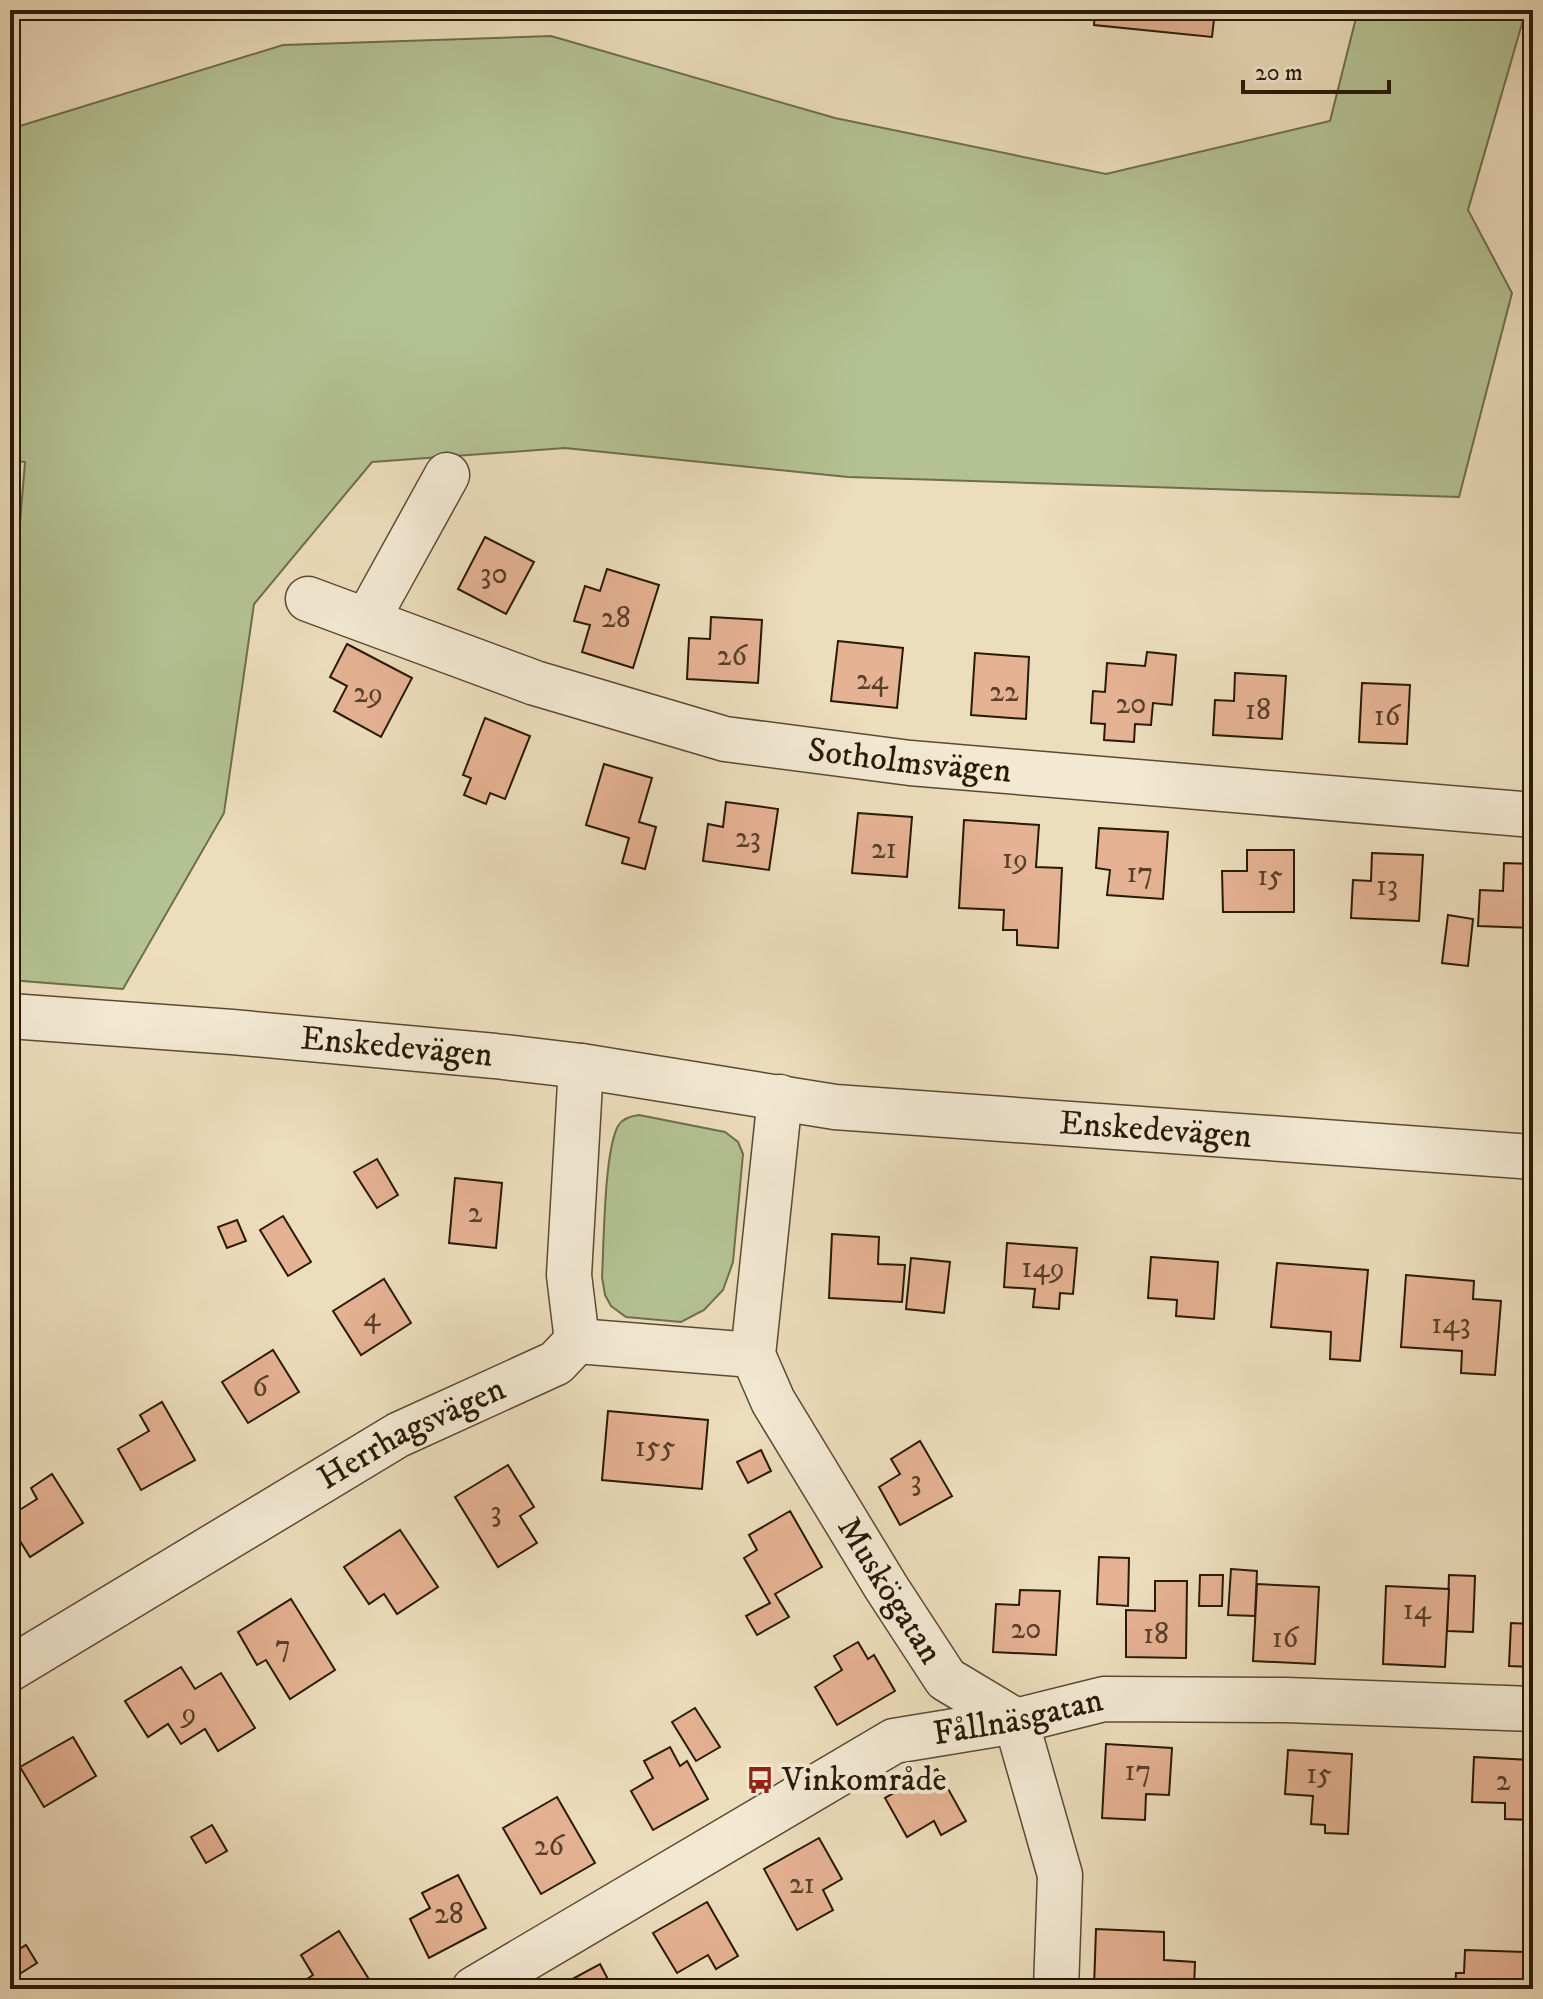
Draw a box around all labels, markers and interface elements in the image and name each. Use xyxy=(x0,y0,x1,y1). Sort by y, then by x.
scale bar xyxy=(1243,44,1389,94)
text: 20 m xyxy=(1255,58,1303,88)
house number: 30 xyxy=(480,556,508,593)
house number: 28 xyxy=(601,600,631,637)
house number: 26 xyxy=(717,638,749,675)
house number: 24 xyxy=(856,662,889,699)
house number: 22 xyxy=(989,674,1019,711)
house number: 29 xyxy=(353,675,383,712)
house number: 20 xyxy=(1116,686,1146,723)
house number: 18 xyxy=(1245,692,1271,729)
house number: 16 xyxy=(1374,698,1402,735)
street label: Sotholmsvägen xyxy=(805,729,1013,792)
house number: 23 xyxy=(735,820,761,857)
house number: 21 xyxy=(871,831,897,868)
house number: 19 xyxy=(1002,841,1028,878)
house number: 17 xyxy=(1127,855,1153,892)
house number: 15 xyxy=(1257,858,1283,895)
house number: 13 xyxy=(1376,868,1398,905)
street label: Enskedevägen xyxy=(299,1017,495,1077)
street label: Enskedevägen xyxy=(1058,1102,1253,1158)
house number: 2 xyxy=(468,1195,483,1232)
house number: 149 xyxy=(1021,1250,1065,1287)
house number: 4 xyxy=(363,1299,381,1336)
house number: 143 xyxy=(1431,1306,1471,1343)
street label: Herrhagsvägen xyxy=(310,1368,512,1499)
house number: 6 xyxy=(252,1369,269,1406)
house number: 155 xyxy=(635,1429,675,1466)
house number: 3 xyxy=(910,1463,922,1500)
house number: 3 xyxy=(490,1494,502,1531)
street label: Muskögatan xyxy=(828,1509,952,1672)
house number: 14 xyxy=(1403,1592,1432,1629)
house number: 20 xyxy=(1011,1611,1041,1648)
house number: 18 xyxy=(1143,1616,1169,1653)
house number: 16 xyxy=(1272,1620,1300,1657)
house number: 7 xyxy=(275,1628,291,1665)
street label: Fållnäsgatan xyxy=(930,1679,1107,1755)
house number: 9 xyxy=(180,1695,196,1732)
house number: 17 xyxy=(1125,1753,1151,1790)
house number: 15 xyxy=(1306,1756,1332,1793)
place label: Vinkområde xyxy=(781,1759,947,1801)
house number: 2 xyxy=(1496,1763,1511,1800)
bus stop icon: Vinkområde xyxy=(745,1765,775,1795)
house number: 26 xyxy=(534,1828,566,1865)
house number: 21 xyxy=(789,1866,815,1903)
house number: 28 xyxy=(434,1896,464,1933)

